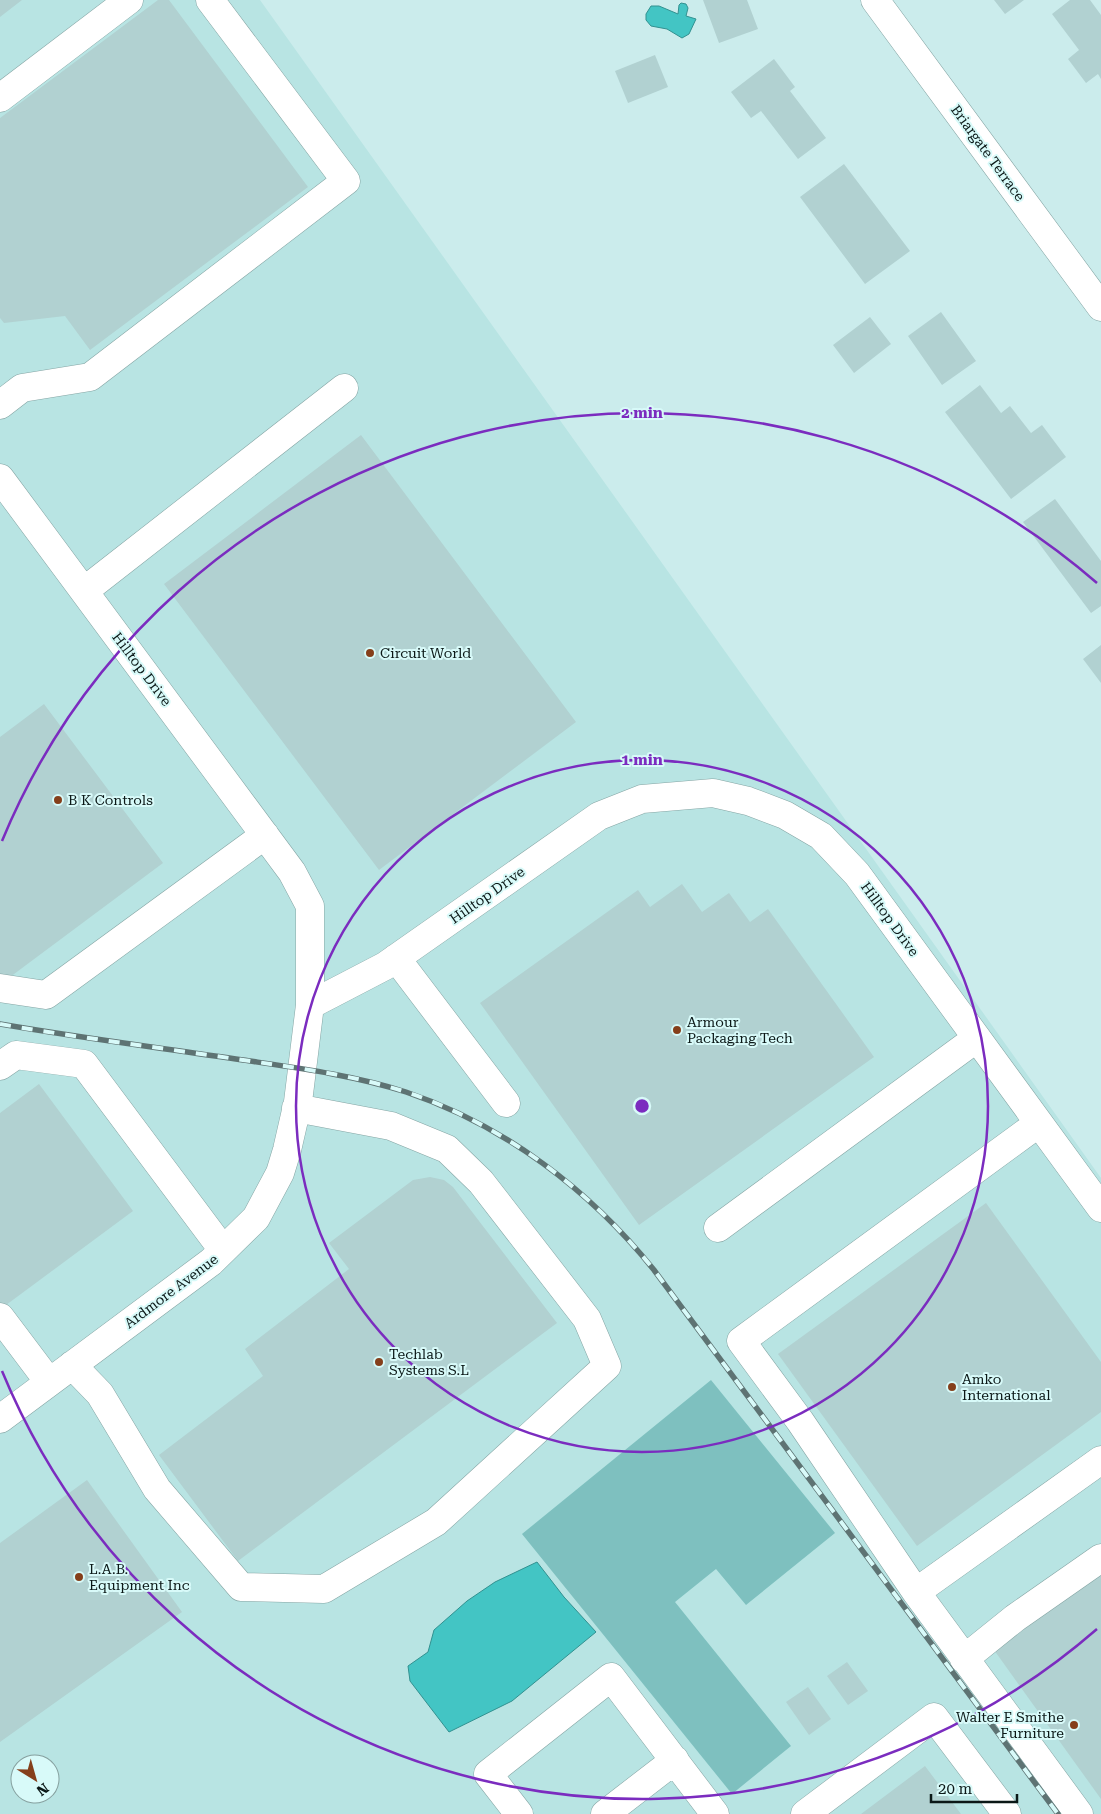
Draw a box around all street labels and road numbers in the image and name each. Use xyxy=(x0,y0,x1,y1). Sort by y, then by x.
street label: Briargate Terrace xyxy=(948,102,1028,204)
street label: Hilltop Drive xyxy=(109,629,175,709)
street label: Hilltop Drive xyxy=(446,863,528,927)
street label: Hilltop Drive xyxy=(858,879,922,959)
street label: Ardmore Avenue xyxy=(121,1250,221,1331)

